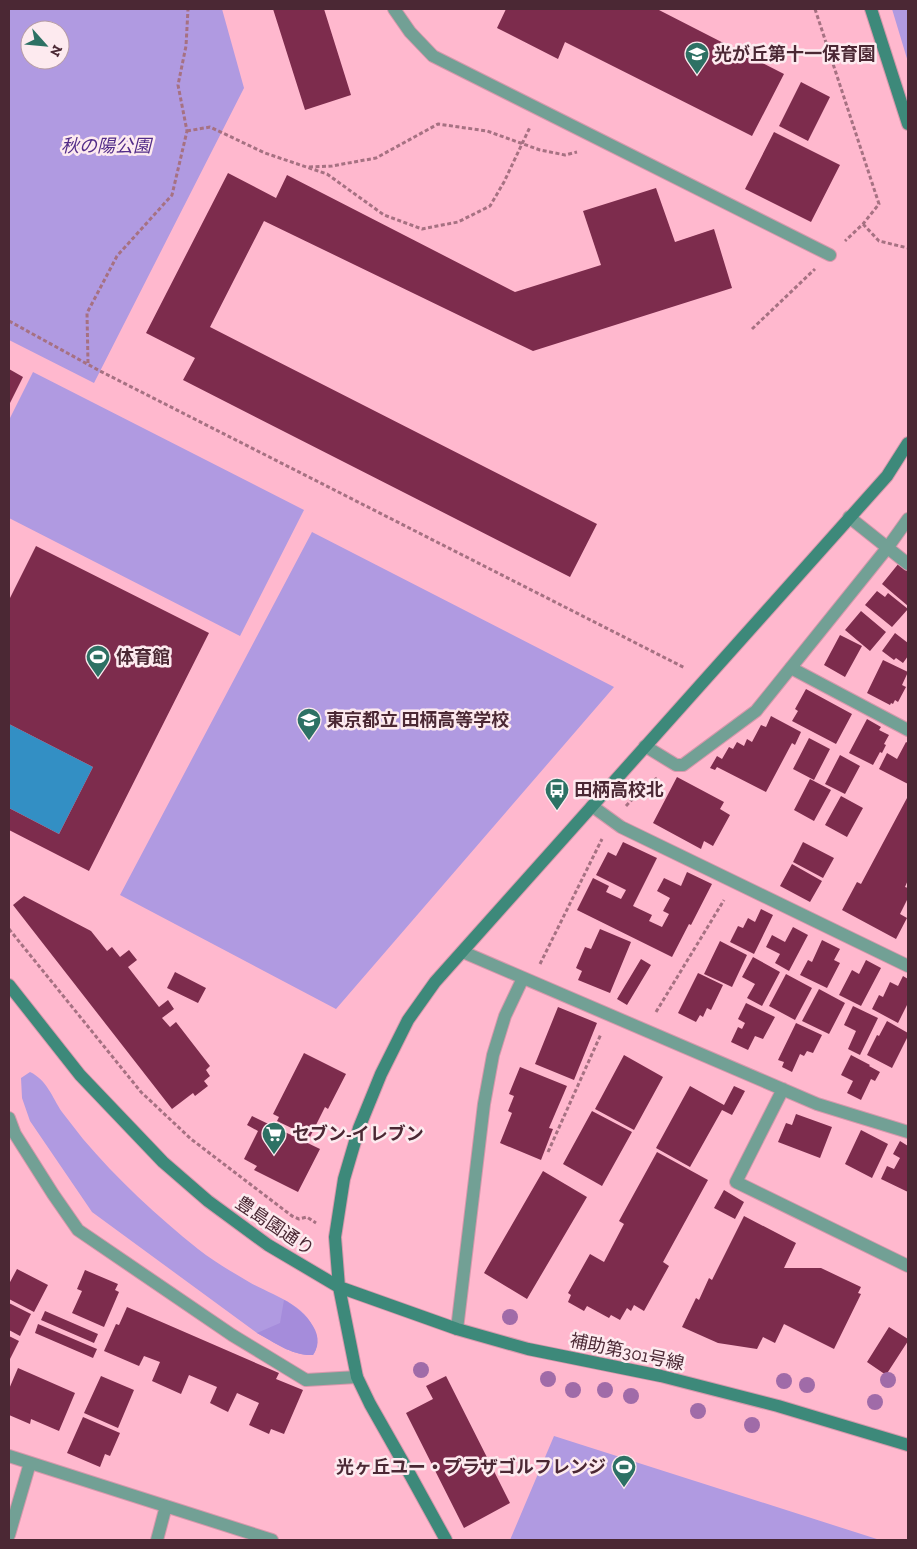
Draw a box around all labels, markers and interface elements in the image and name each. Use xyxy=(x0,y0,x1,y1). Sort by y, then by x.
north arrow xyxy=(20,20,70,70)
school or university icon: 光が丘第十一保育園 xyxy=(684,41,710,75)
text: N xyxy=(46,42,66,60)
place label: 光が丘第十一保育園 xyxy=(714,43,876,65)
park label: 秋の陽公園 xyxy=(61,135,154,157)
sports icon: 体育館 xyxy=(85,644,111,678)
place label: 体育館 xyxy=(116,646,170,668)
school or university icon: 東京都立 田柄高等学校 xyxy=(296,707,322,741)
place label: 東京都立 田柄高等学校 xyxy=(326,709,509,731)
bus stop icon: 田柄高校北 xyxy=(544,777,570,811)
place label: 田柄高校北 xyxy=(574,779,664,801)
supermarket icon: セブン-イレブン xyxy=(261,1121,287,1155)
place label: セブン-イレブン xyxy=(292,1123,424,1145)
street label: 豊島園通り xyxy=(232,1192,318,1260)
street label: 補助第301号線 xyxy=(568,1329,686,1375)
sports icon: 光ヶ丘ユー・プラザゴルフレンジ xyxy=(611,1454,637,1488)
place label: 光ヶ丘ユー・プラザゴルフレンジ xyxy=(336,1456,606,1478)

